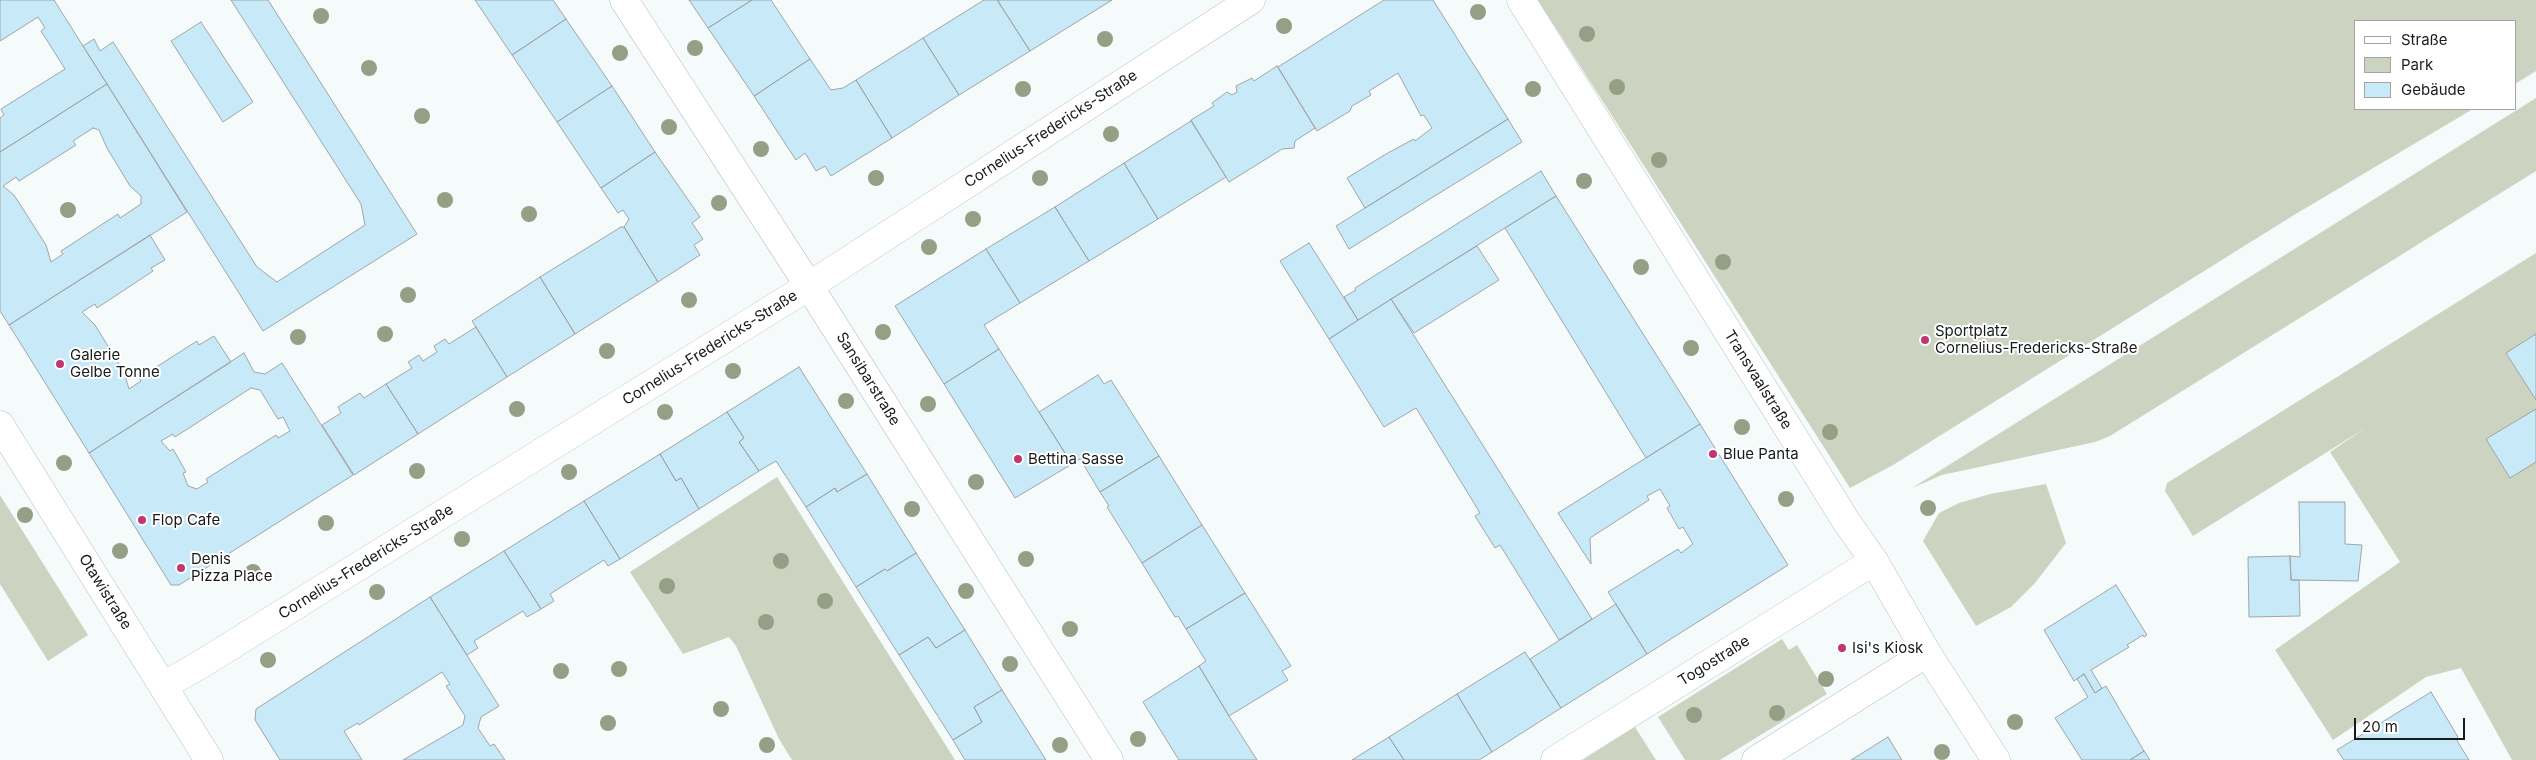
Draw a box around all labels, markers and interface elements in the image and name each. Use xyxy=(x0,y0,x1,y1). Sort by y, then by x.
legend xyxy=(2354,20,2516,110)
text: Straße xyxy=(2401,30,2448,49)
text: Park xyxy=(2401,55,2433,74)
street label: Cornelius-Fredericks-Straße xyxy=(961,66,1141,192)
text: Gebäude xyxy=(2401,80,2466,99)
street label: Cornelius-Fredericks-Straße xyxy=(619,287,801,409)
place label: Sportplatz Cornelius-Fredericks-Straße xyxy=(1935,322,2138,357)
street label: Transvaalstraße xyxy=(1720,327,1796,433)
street label: Sansibarstraße xyxy=(832,329,904,429)
marker: Sportplatz Cornelius-Fredericks-Straße xyxy=(1919,334,1931,346)
place label: Galerie Gelbe Tonne xyxy=(70,346,160,381)
marker: Galerie Gelbe Tonne xyxy=(54,358,66,370)
place label: Blue Panta xyxy=(1723,445,1799,463)
marker: Blue Panta xyxy=(1707,448,1719,460)
place label: Bettina Sasse xyxy=(1028,450,1124,468)
marker: Bettina Sasse xyxy=(1012,453,1024,465)
street label: Cornelius-Fredericks-Straße xyxy=(275,501,457,623)
place label: Flop Cafe xyxy=(152,511,220,529)
marker: Flop Cafe xyxy=(136,514,148,526)
place label: Denis Pizza Place xyxy=(191,550,272,585)
street label: Otawistraße xyxy=(75,551,135,633)
marker: Denis Pizza Place xyxy=(175,562,187,574)
street label: Togostraße xyxy=(1675,632,1753,690)
place label: Isi's Kiosk xyxy=(1852,639,1923,657)
marker: Isi's Kiosk xyxy=(1836,642,1848,654)
scale bar xyxy=(2356,708,2467,740)
text: 20 m xyxy=(2362,717,2398,736)

